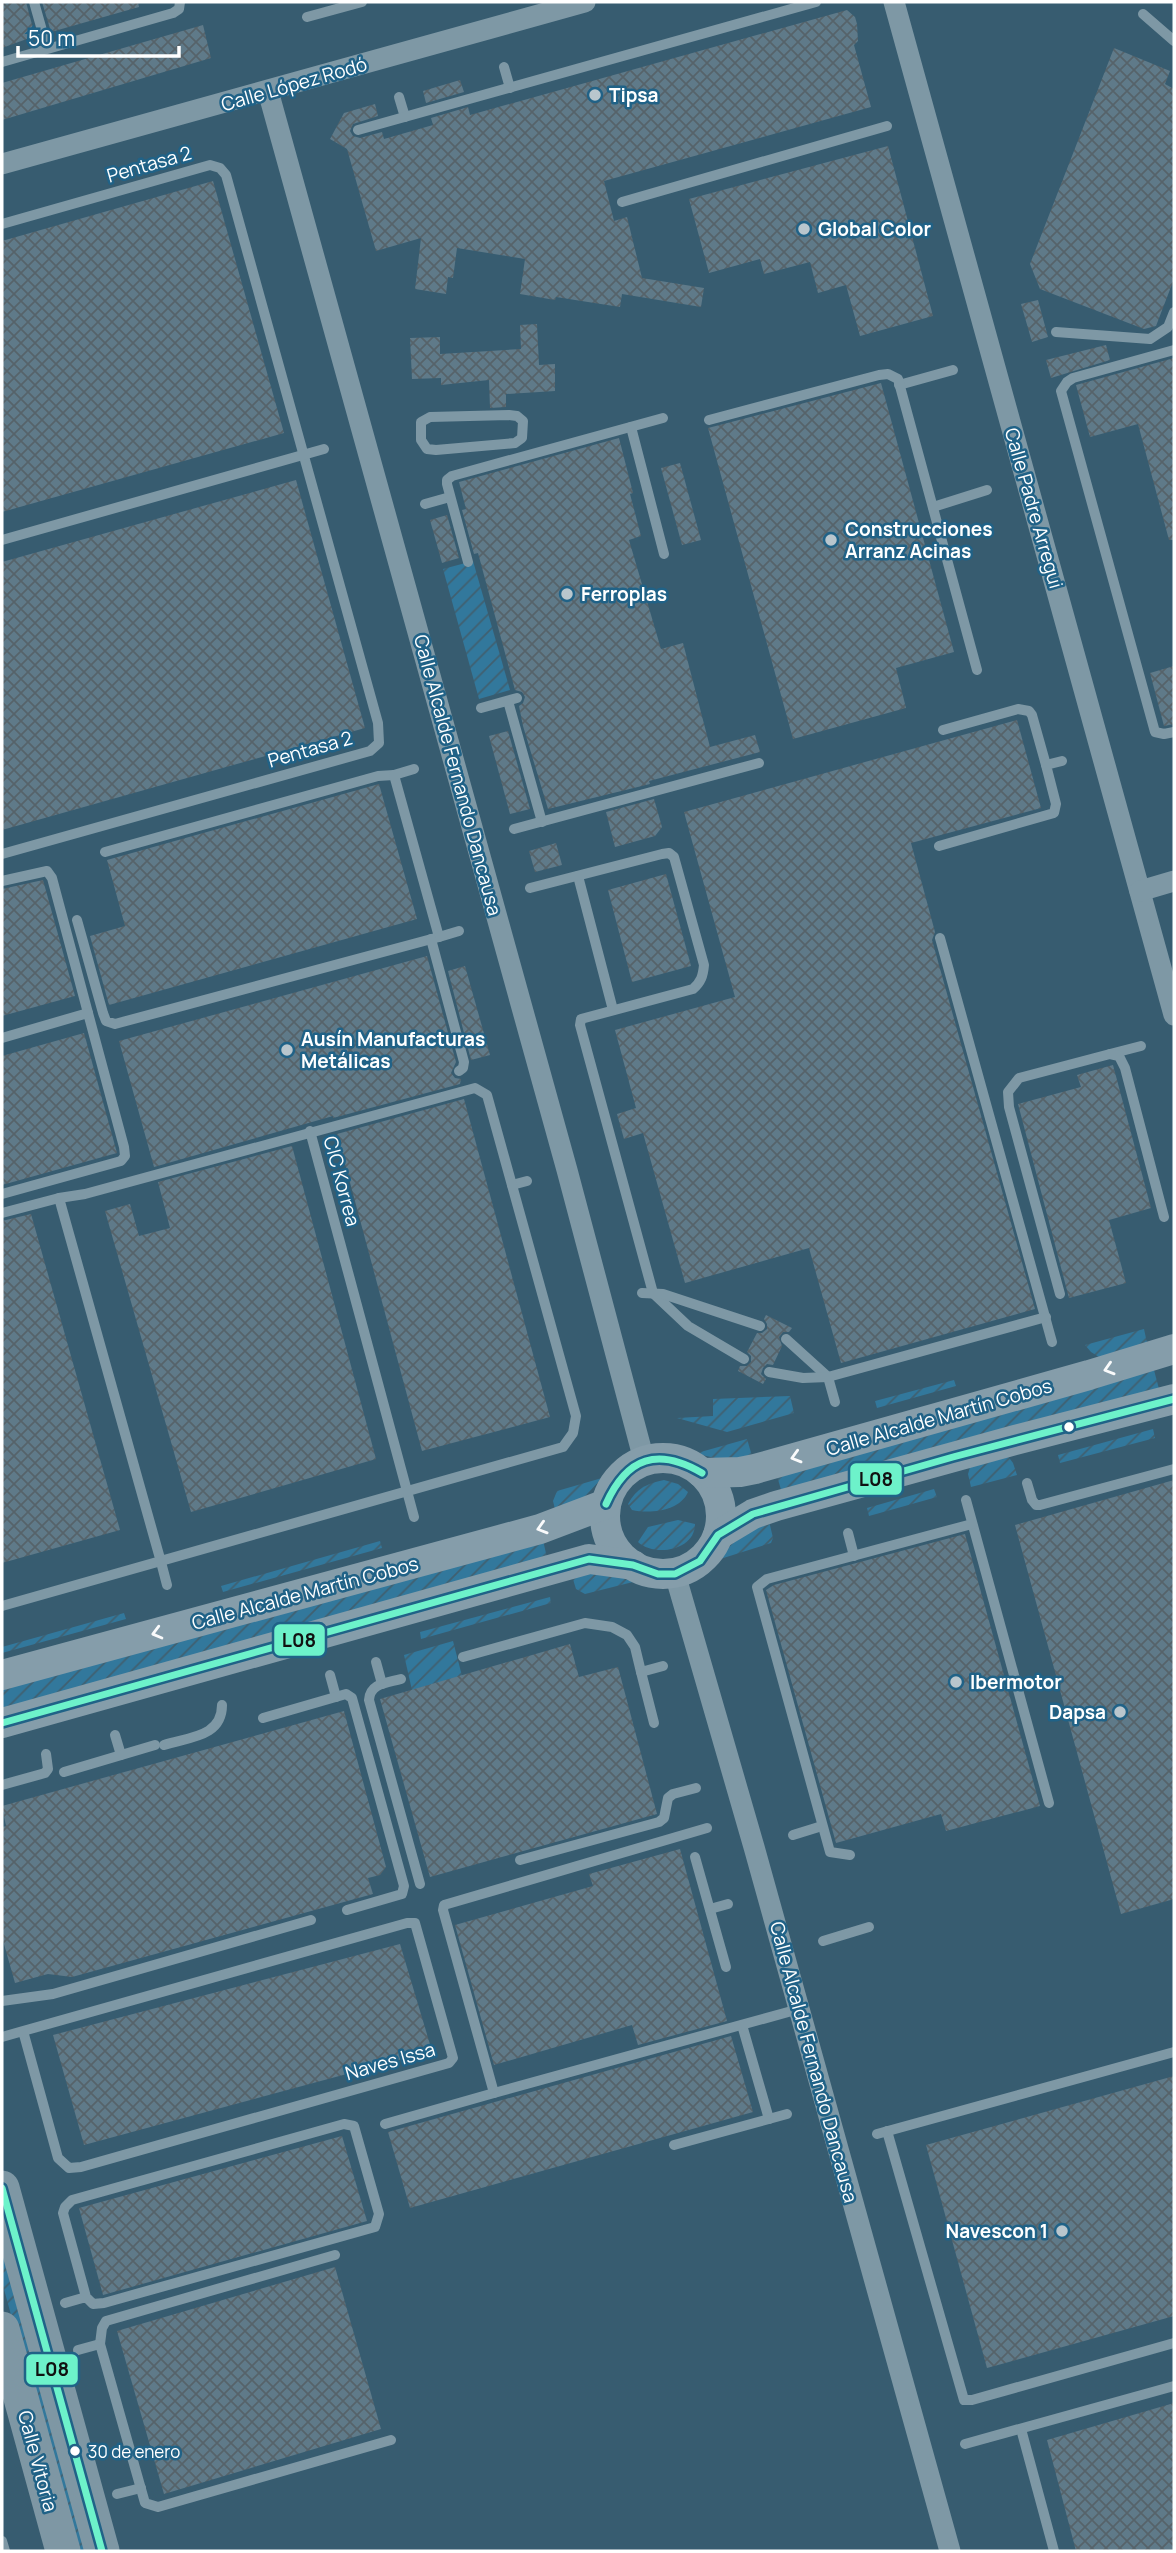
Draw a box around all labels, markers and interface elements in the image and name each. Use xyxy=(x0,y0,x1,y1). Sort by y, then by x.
scale bar xyxy=(18,14,178,58)
text: 50 m xyxy=(28,24,75,52)
street label: Calle López Rodó xyxy=(218,51,370,117)
place label: Tipsa xyxy=(609,82,659,108)
marker: Tipsa xyxy=(587,87,603,103)
street label: Pentasa 2 xyxy=(104,140,194,188)
place label: Global Color xyxy=(818,216,932,242)
marker: Global Color xyxy=(796,221,812,237)
street label: Calle Padre Arregui xyxy=(999,425,1069,591)
place label: Construcciones Arranz Acinas xyxy=(845,516,992,564)
marker: Construcciones Arranz Acinas xyxy=(823,532,839,548)
place label: Ferroplas xyxy=(581,581,667,607)
marker: Ferroplas xyxy=(559,586,575,602)
street label: Calle Alcalde Fernando Dancausa xyxy=(408,632,508,918)
street label: Pentasa 2 xyxy=(265,725,355,773)
place label: Ausín Manufacturas Metálicas xyxy=(301,1026,485,1074)
marker: Ausín Manufacturas Metálicas xyxy=(279,1042,295,1058)
street label: CIC Korrea xyxy=(318,1133,366,1229)
one-way arrow xyxy=(1103,1361,1115,1376)
street label: Calle Alcalde Martín Cobos xyxy=(823,1372,1055,1462)
unlabelled marker xyxy=(1062,1420,1076,1434)
one-way arrow xyxy=(790,1449,802,1464)
line badge: L08 xyxy=(849,1462,903,1496)
text: L08 xyxy=(859,1466,893,1492)
one-way arrow xyxy=(536,1519,548,1534)
street label: Calle Alcalde Martín Cobos xyxy=(189,1550,421,1636)
line badge: L08 xyxy=(273,1623,326,1657)
one-way arrow xyxy=(151,1624,163,1639)
text: L08 xyxy=(282,1627,316,1653)
place label: Ibermotor xyxy=(970,1669,1062,1695)
marker: Ibermotor xyxy=(948,1674,964,1690)
place label: Dapsa xyxy=(1049,1699,1106,1725)
marker: Dapsa xyxy=(1112,1704,1128,1720)
street label: Calle Alcalde Fernando Dancausa xyxy=(764,1919,864,2205)
street label: Naves Issa xyxy=(342,2036,438,2086)
place label: Navescon 1 xyxy=(946,2218,1048,2244)
marker: Navescon 1 xyxy=(1054,2223,1070,2239)
line badge: L08 xyxy=(25,2353,79,2386)
text: L08 xyxy=(35,2356,69,2382)
street label: Calle Vitoria xyxy=(12,2408,64,2514)
place label: 30 de enero xyxy=(88,2440,180,2463)
marker: 30 de enero xyxy=(68,2444,82,2458)

